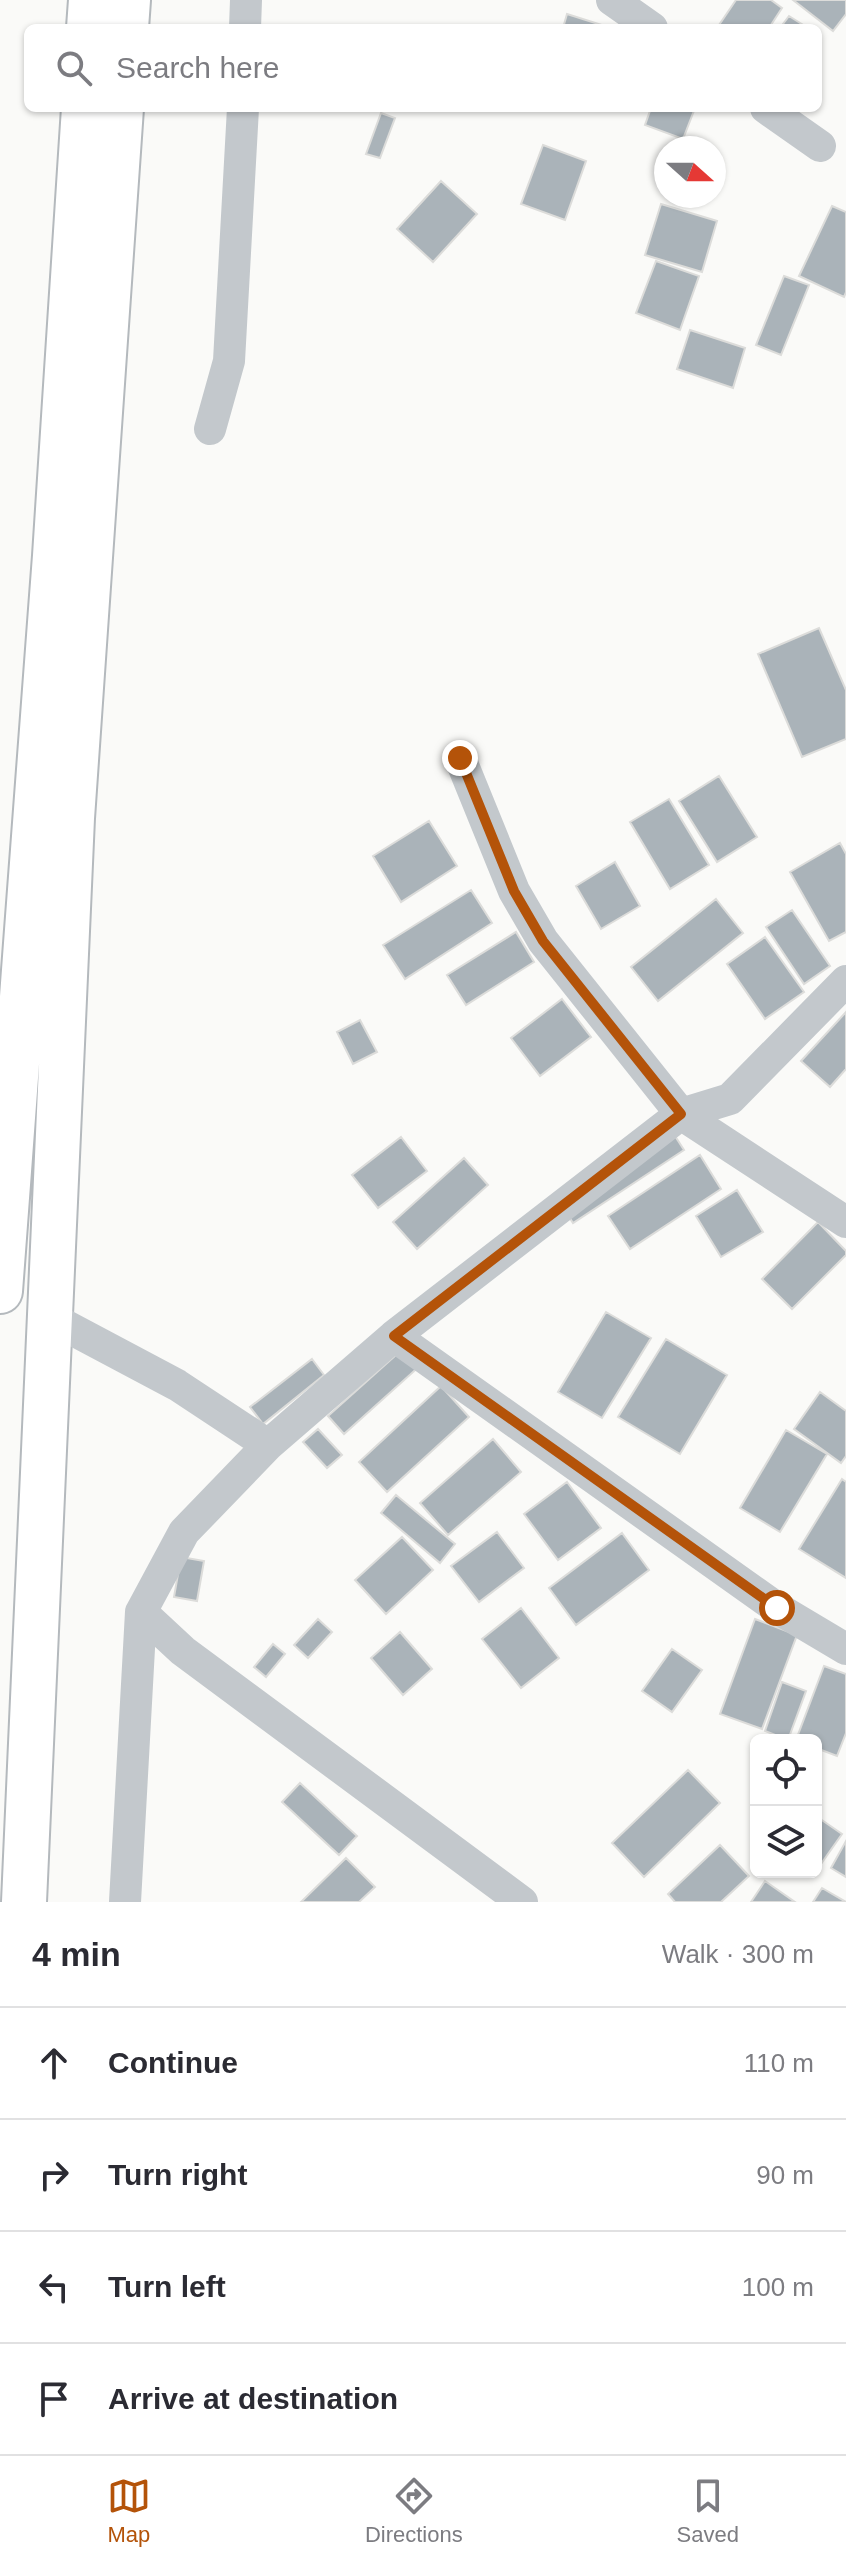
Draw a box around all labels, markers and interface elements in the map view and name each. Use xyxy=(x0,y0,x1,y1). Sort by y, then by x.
search box xyxy=(24,24,822,112)
icon: search xyxy=(52,46,96,90)
text: Search here xyxy=(116,51,279,84)
north arrow xyxy=(654,136,726,208)
route end xyxy=(442,740,478,776)
route start xyxy=(759,1590,795,1626)
map controls xyxy=(750,1734,822,1878)
button: locate xyxy=(750,1734,822,1806)
button: layers xyxy=(750,1806,822,1878)
text: 4 min xyxy=(32,1935,121,1973)
text: Walk · 300 m xyxy=(662,1939,814,1969)
icon: ahead xyxy=(32,2041,76,2085)
text: Continue xyxy=(108,2046,238,2079)
text: 110 m xyxy=(744,2048,814,2078)
icon: right xyxy=(32,2153,76,2197)
text: Turn right xyxy=(108,2158,247,2191)
text: 90 m xyxy=(756,2160,814,2190)
icon: left xyxy=(32,2265,76,2309)
text: Turn left xyxy=(108,2270,226,2303)
text: 100 m xyxy=(742,2272,814,2302)
icon: arrive xyxy=(32,2377,76,2421)
text: Arrive at destination xyxy=(108,2382,398,2415)
tab: Map xyxy=(107,2474,151,2548)
tab: Directions xyxy=(365,2474,463,2548)
tab: Saved xyxy=(677,2474,739,2548)

